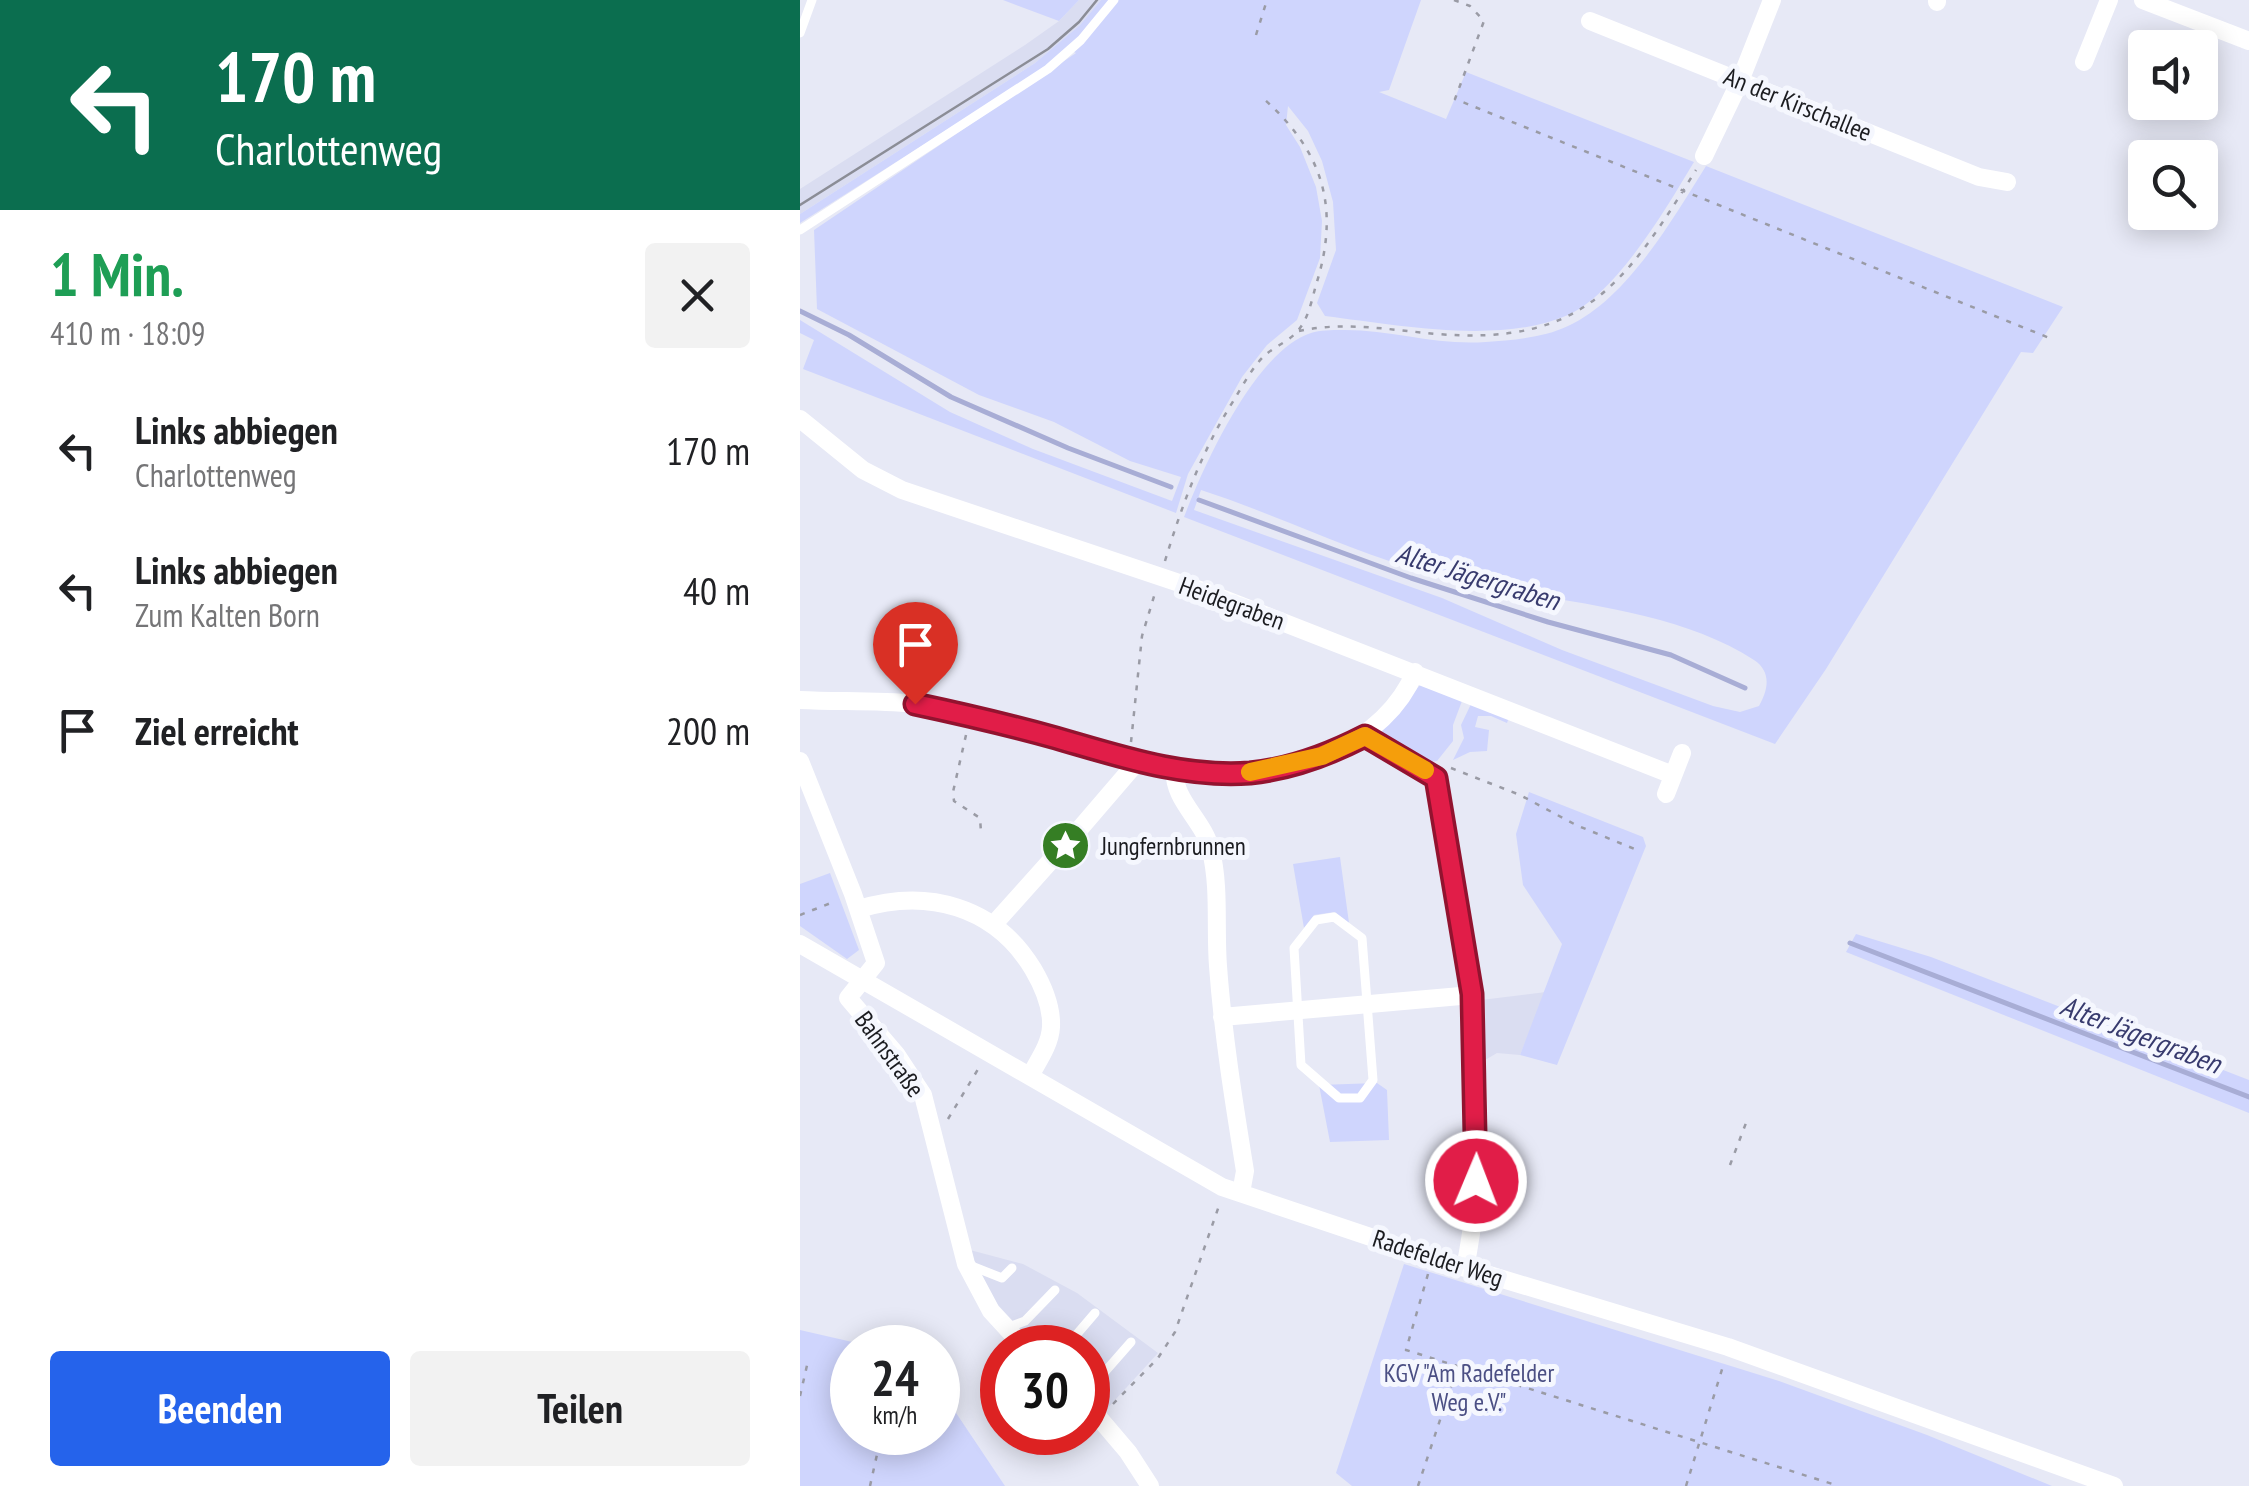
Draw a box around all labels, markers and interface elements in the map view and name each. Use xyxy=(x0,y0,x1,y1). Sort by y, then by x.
map controls xyxy=(2128,30,2218,230)
button: sound xyxy=(2128,30,2218,120)
text: 170 m xyxy=(215,31,376,121)
icon: left xyxy=(50,40,180,170)
street label: An der Kirschallee xyxy=(1719,60,1877,148)
text: Charlottenweg xyxy=(215,119,442,177)
button: search xyxy=(2128,140,2218,230)
text: 1 Min. xyxy=(50,235,184,313)
button: close xyxy=(645,243,750,348)
text: 410 m · 18:09 xyxy=(50,312,205,354)
text: Links abbiegen xyxy=(135,405,338,454)
icon: left xyxy=(50,423,105,478)
text: 170 m xyxy=(666,426,750,475)
text: Charlottenweg xyxy=(135,454,297,496)
water label: Alter Jägergraben xyxy=(1392,534,1566,619)
text: Links abbiegen xyxy=(135,545,338,594)
icon: left xyxy=(50,563,105,618)
text: 40 m xyxy=(683,566,750,615)
street label: Heidegraben xyxy=(1175,569,1289,637)
text: Zum Kalten Born xyxy=(135,594,320,636)
pin xyxy=(873,602,958,705)
icon: arrive xyxy=(888,617,943,672)
icon: arrive xyxy=(50,703,105,758)
text: Ziel erreicht xyxy=(135,706,299,755)
text: 200 m xyxy=(666,706,750,755)
place icon: Jungfernbrunnen xyxy=(1040,820,1092,872)
place label: Jungfernbrunnen xyxy=(1100,830,1246,862)
water label: Alter Jägergraben xyxy=(2056,987,2228,1082)
street label: Bahnstraße xyxy=(848,1005,932,1103)
position arrow xyxy=(1424,1129,1528,1233)
street label: Radefelder Weg xyxy=(1369,1222,1507,1294)
speed limit sign: 30 xyxy=(980,1325,1110,1455)
text: 24 xyxy=(871,1345,919,1410)
button: Beenden xyxy=(50,1351,390,1466)
button: Teilen xyxy=(410,1351,750,1466)
park label: KGV "Am Radefelder Weg e.V." xyxy=(1384,1357,1554,1418)
text: km/h xyxy=(873,1399,917,1431)

